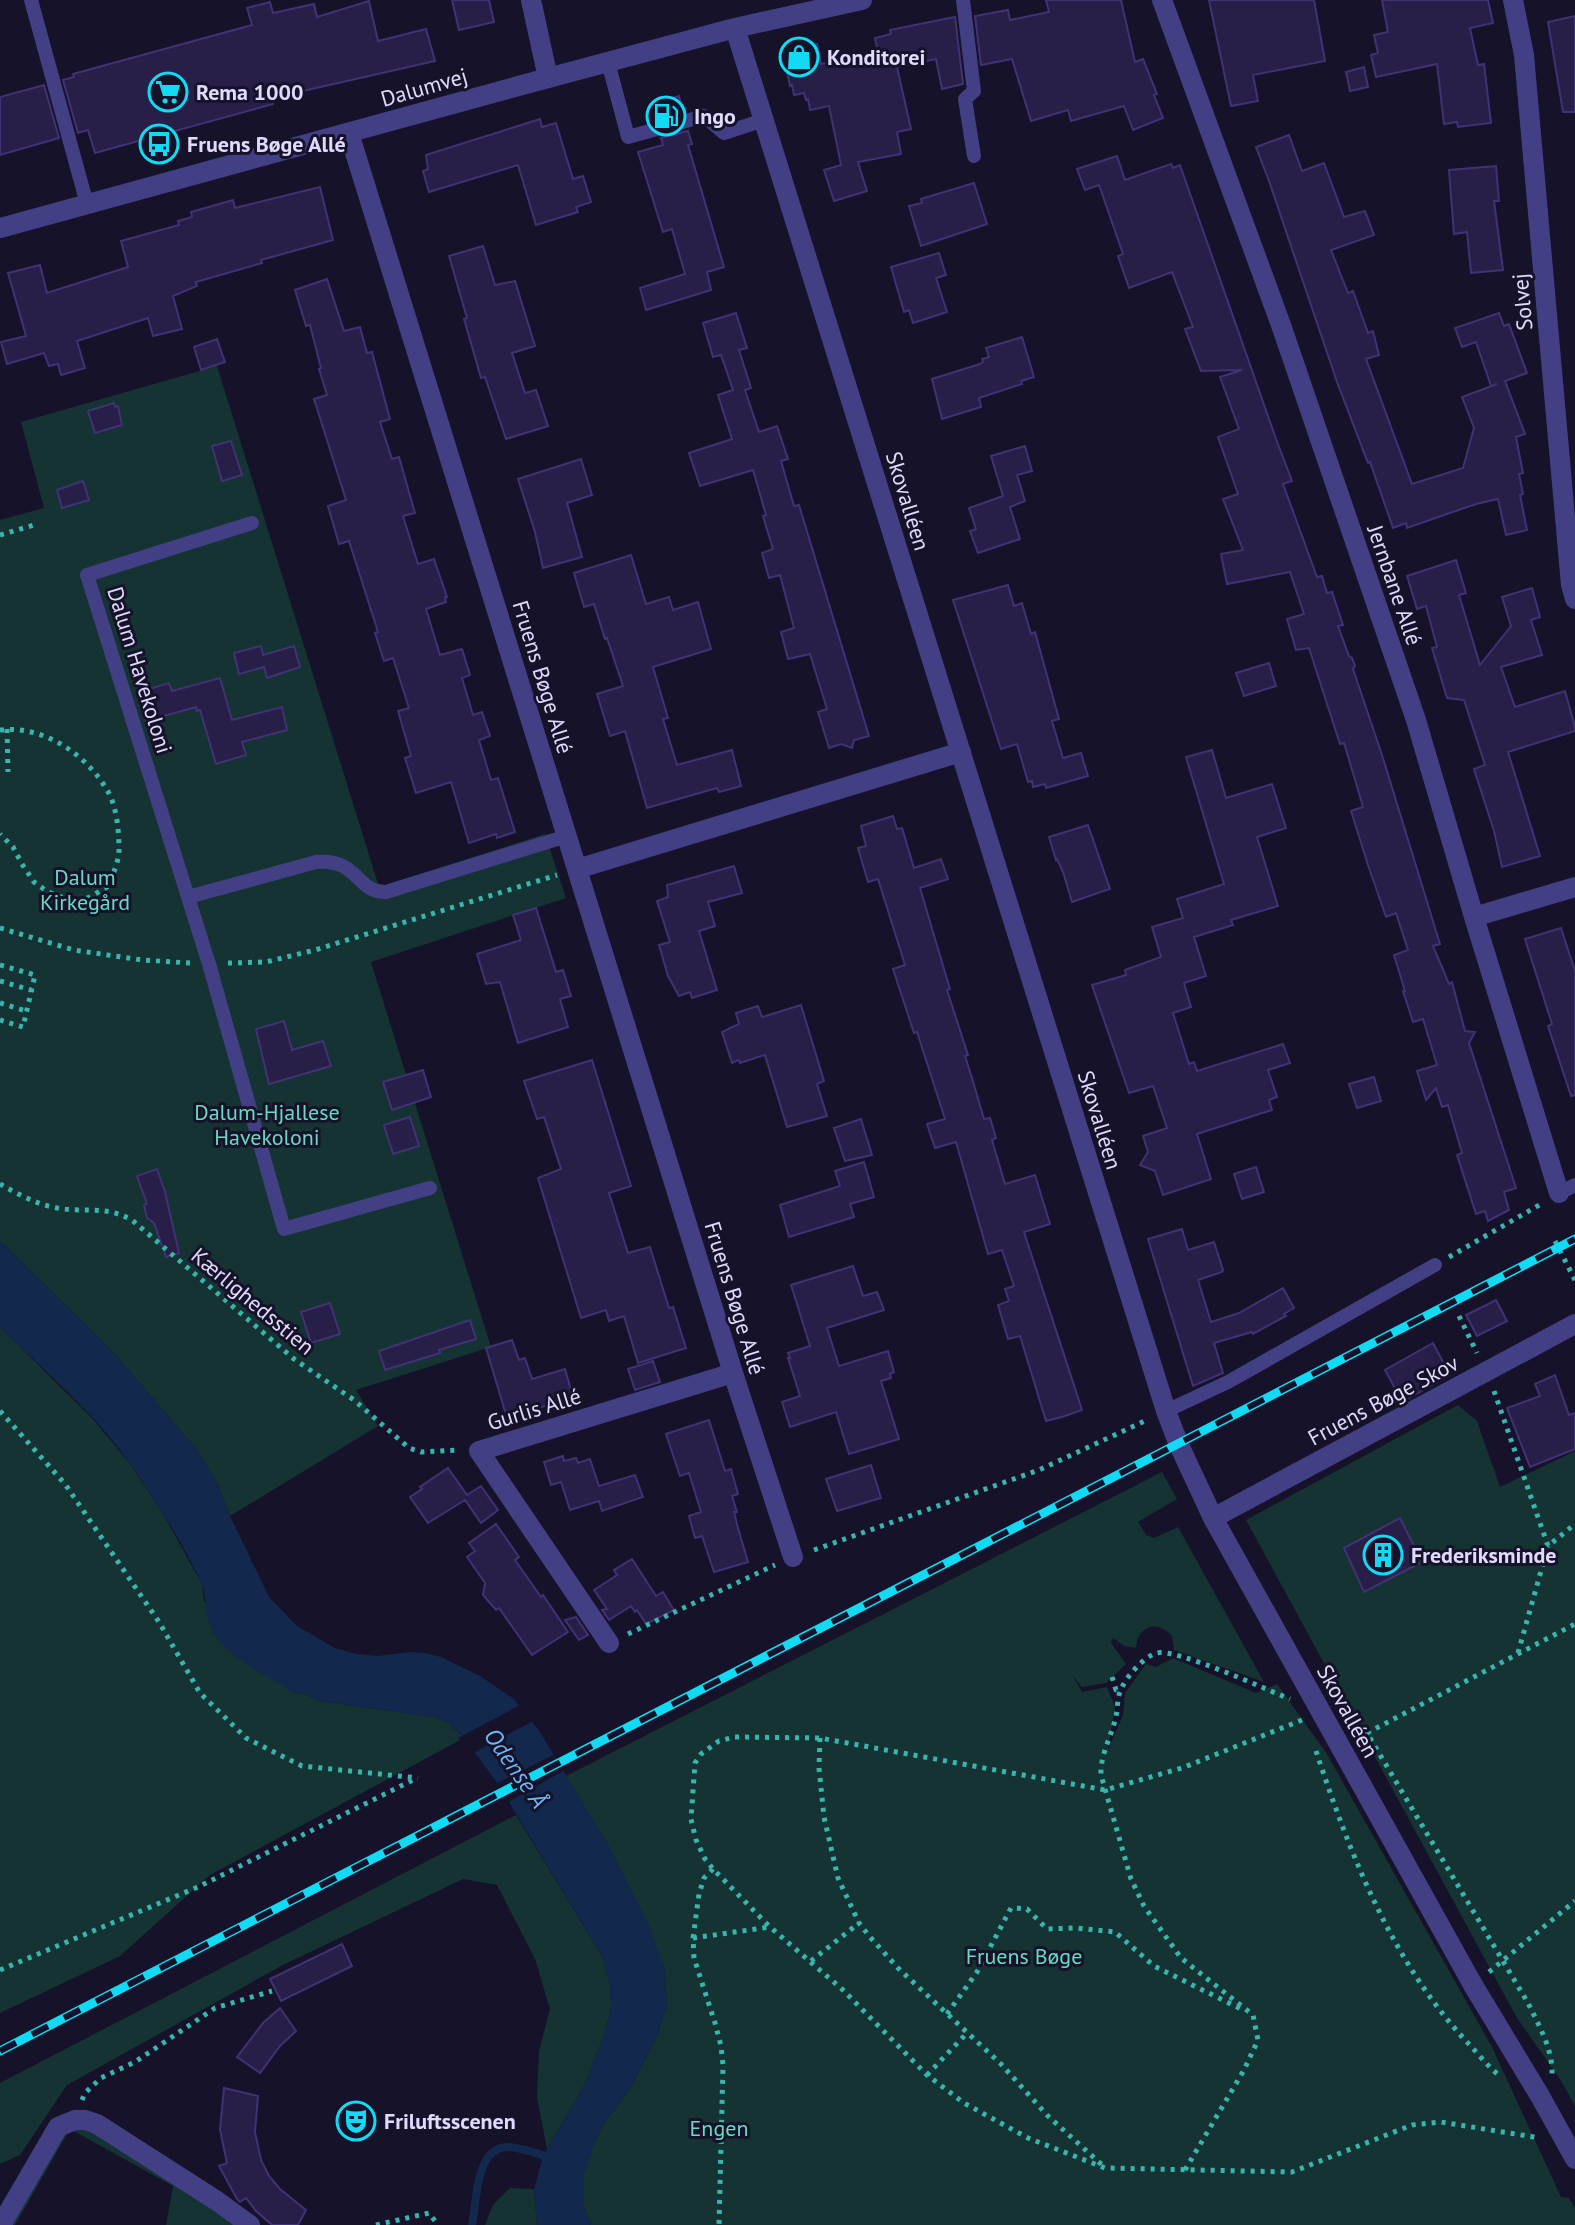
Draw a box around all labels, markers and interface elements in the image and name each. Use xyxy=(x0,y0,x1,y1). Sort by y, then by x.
shop icon: Konditorei xyxy=(778,36,820,78)
place label: Konditorei xyxy=(827,43,925,71)
street label: Dalumvej xyxy=(377,61,471,113)
supermarket icon: Rema 1000 xyxy=(147,71,189,113)
place label: Rema 1000 xyxy=(196,78,303,106)
fuel station icon: Ingo xyxy=(645,95,687,137)
place label: Ingo xyxy=(694,102,736,130)
bus stop icon: Fruens Bøge Allé xyxy=(138,123,180,165)
place label: Fruens Bøge Allé xyxy=(187,130,346,158)
street label: Solvej xyxy=(1506,272,1538,332)
street label: Skovalléen xyxy=(880,448,936,554)
street label: Jernbane Allé xyxy=(1361,520,1429,649)
street label: Dalum Havekoloni xyxy=(101,583,179,757)
street label: Fruens Bøge Allé xyxy=(506,597,580,757)
park label: Dalum Kirkegård xyxy=(40,863,130,916)
street label: Skovalléen xyxy=(1072,1067,1128,1173)
park label: Dalum-Hjallese Havekoloni xyxy=(194,1098,340,1151)
street label: Fruens Bøge Allé xyxy=(698,1218,772,1378)
street label: Kærlighedsstien xyxy=(186,1241,320,1361)
street label: Fruens Bøge Skov xyxy=(1303,1348,1463,1451)
street label: Gurlis Allé xyxy=(484,1382,584,1436)
building icon: Frederiksminde xyxy=(1362,1534,1404,1576)
place label: Frederiksminde xyxy=(1411,1541,1557,1569)
street label: Skovalléen xyxy=(1311,1660,1385,1762)
water label: Odense Å xyxy=(477,1722,555,1814)
park label: Fruens Bøge xyxy=(966,1942,1082,1970)
theatre icon: Friluftsscenen xyxy=(335,2100,377,2142)
place label: Friluftsscenen xyxy=(384,2107,516,2135)
park label: Engen xyxy=(690,2114,748,2142)

